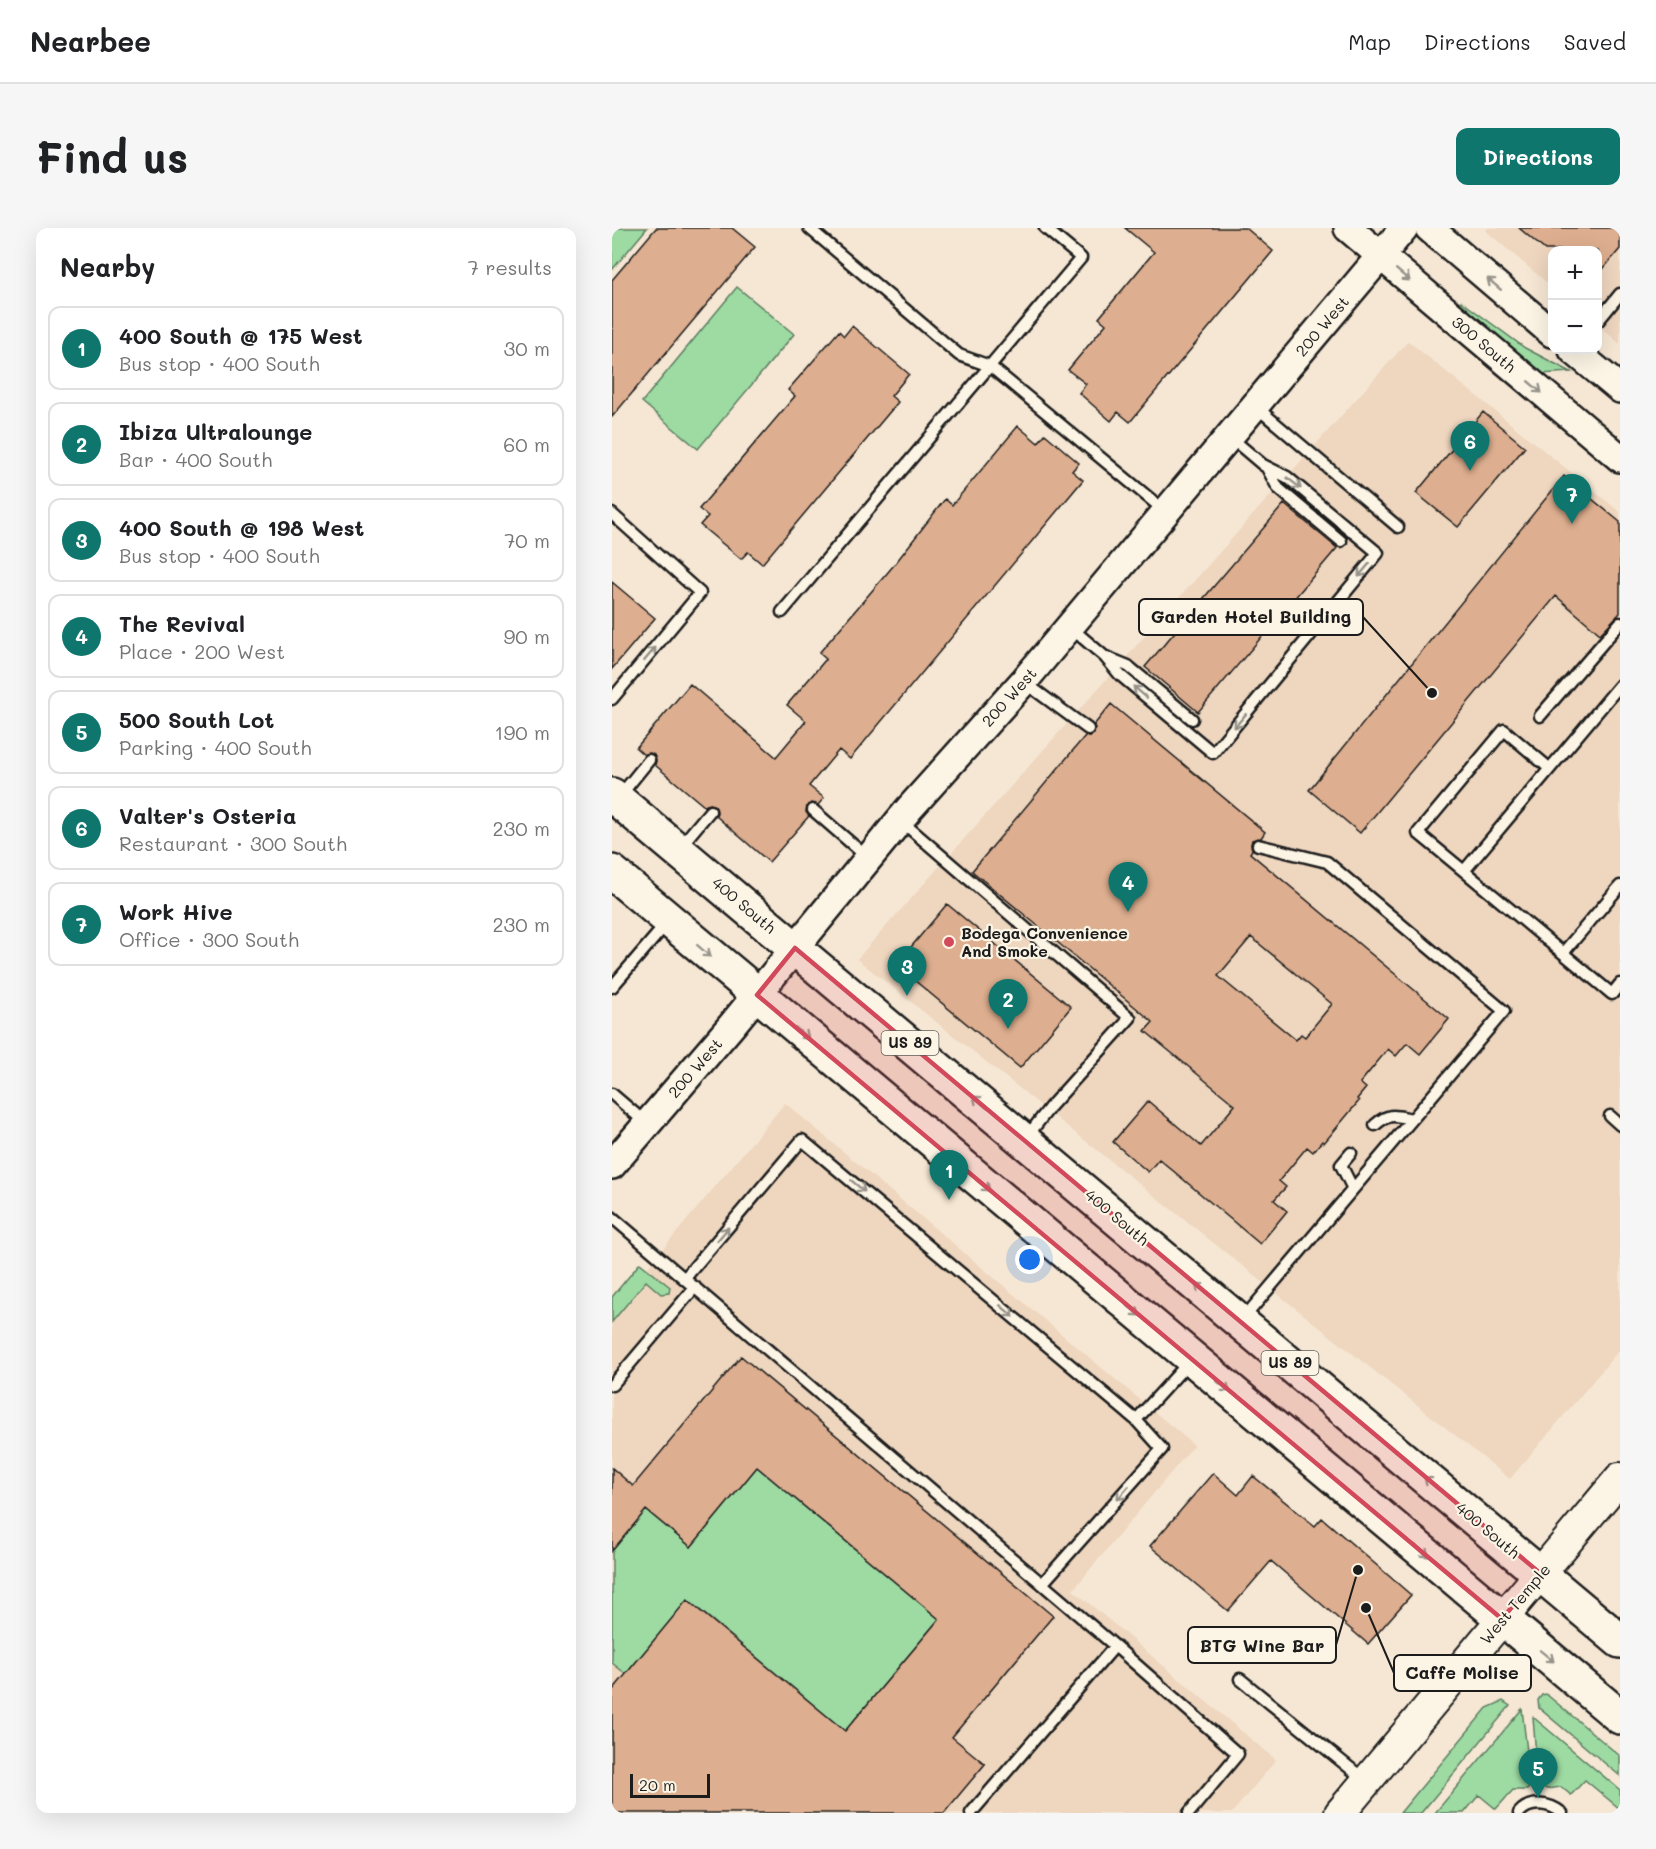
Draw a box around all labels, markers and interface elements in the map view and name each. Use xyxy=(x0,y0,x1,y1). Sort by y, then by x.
text: Nearbee xyxy=(30,23,151,59)
text: Map xyxy=(1348,28,1391,55)
text: Directions xyxy=(1424,28,1531,55)
text: Saved xyxy=(1564,28,1626,55)
button: Directions xyxy=(1456,128,1620,185)
text: Find us xyxy=(36,129,188,184)
map controls xyxy=(1548,246,1602,354)
button: + xyxy=(1548,246,1602,300)
text: Nearby xyxy=(60,250,155,284)
text: 7 results xyxy=(468,254,552,280)
one-way arrow xyxy=(1395,269,1411,282)
one-way arrow xyxy=(1487,277,1502,291)
street label: 200 West xyxy=(1290,291,1353,360)
button: − xyxy=(1548,300,1602,354)
street label: 300 South xyxy=(1448,311,1521,377)
text: 400 South @ 175 West xyxy=(119,321,363,350)
text: 1 xyxy=(77,335,86,361)
text: 30 m xyxy=(504,335,550,361)
text: Bus stop · 400 South xyxy=(119,350,320,376)
one-way arrow xyxy=(1527,380,1542,394)
text: Ibiza Ultralounge xyxy=(119,417,312,446)
pin: 6 xyxy=(1450,422,1490,471)
text: 2 xyxy=(76,431,87,457)
text: 60 m xyxy=(503,431,550,457)
text: Bar · 400 South xyxy=(119,446,272,472)
pin: 7 xyxy=(1552,474,1592,524)
one-way arrow xyxy=(1286,476,1302,489)
text: 400 South @ 198 West xyxy=(119,513,364,542)
text: 3 xyxy=(76,527,88,553)
text: 70 m xyxy=(504,527,550,553)
text: Bus stop · 400 South xyxy=(119,542,320,568)
one-way arrow xyxy=(1357,562,1371,577)
callout: Garden Hotel Building xyxy=(1139,599,1363,635)
text: Garden Hotel Building xyxy=(1151,604,1352,628)
text: The Revival xyxy=(119,609,245,638)
text: 4 xyxy=(75,623,88,649)
text: 90 m xyxy=(504,623,550,649)
text: Place · 200 West xyxy=(119,638,285,664)
one-way arrow xyxy=(643,646,656,662)
street label: 200 West xyxy=(977,663,1041,731)
one-way arrow xyxy=(1133,685,1148,699)
text: 500 South Lot xyxy=(119,705,274,734)
one-way arrow xyxy=(1233,712,1246,728)
text: 5 xyxy=(76,719,87,745)
text: 190 m xyxy=(495,719,550,745)
text: Parking · 400 South xyxy=(119,734,312,760)
text: Valter's Osteria xyxy=(119,801,296,830)
text: 6 xyxy=(75,815,88,841)
text: 230 m xyxy=(492,815,550,841)
text: Restaurant · 300 South xyxy=(119,830,347,856)
pin: 4 xyxy=(1108,862,1148,912)
street label: 400 South xyxy=(708,872,781,938)
text: Work Hive xyxy=(119,897,233,926)
text: 7 xyxy=(76,911,87,937)
text: 230 m xyxy=(492,911,550,937)
place label: Bodega Convenience And Smoke xyxy=(961,922,1128,961)
text: Office · 300 South xyxy=(119,926,299,952)
marker: Bodega Convenience And Smoke xyxy=(942,935,956,949)
one-way arrow xyxy=(696,944,711,958)
pin: 3 xyxy=(888,946,926,996)
pin: 2 xyxy=(988,980,1028,1029)
one-way arrow xyxy=(794,1026,810,1039)
road number: US 89 xyxy=(882,1031,938,1055)
street label: 200 West xyxy=(663,1033,726,1102)
one-way arrow xyxy=(973,1095,988,1109)
pin: 1 xyxy=(930,1150,968,1200)
one-way arrow xyxy=(975,1178,990,1192)
one-way arrow xyxy=(850,1180,866,1193)
street label: 400 South xyxy=(1081,1184,1154,1250)
one-way arrow xyxy=(716,1226,729,1242)
your location xyxy=(1015,1245,1044,1274)
one-way arrow xyxy=(1195,1282,1210,1296)
one-way arrow xyxy=(1124,1304,1140,1317)
one-way arrow xyxy=(999,1305,1015,1318)
road number: US 89 xyxy=(1262,1351,1318,1375)
one-way arrow xyxy=(1215,1380,1231,1393)
one-way arrow xyxy=(1423,1476,1439,1489)
one-way arrow xyxy=(1116,1485,1130,1500)
street label: 400 South xyxy=(1452,1497,1525,1563)
one-way arrow xyxy=(1414,1545,1430,1558)
street label: West Temple xyxy=(1475,1559,1555,1648)
callout: BTG Wine Bar xyxy=(1188,1627,1336,1663)
text: BTG Wine Bar xyxy=(1200,1633,1324,1657)
one-way arrow xyxy=(1539,1649,1554,1663)
callout: Caffe Molise xyxy=(1394,1655,1531,1691)
text: Caffe Molise xyxy=(1405,1660,1519,1684)
pin: 5 xyxy=(1518,1748,1558,1798)
scale bar xyxy=(630,1771,710,1798)
text: 20 m xyxy=(639,1774,676,1795)

